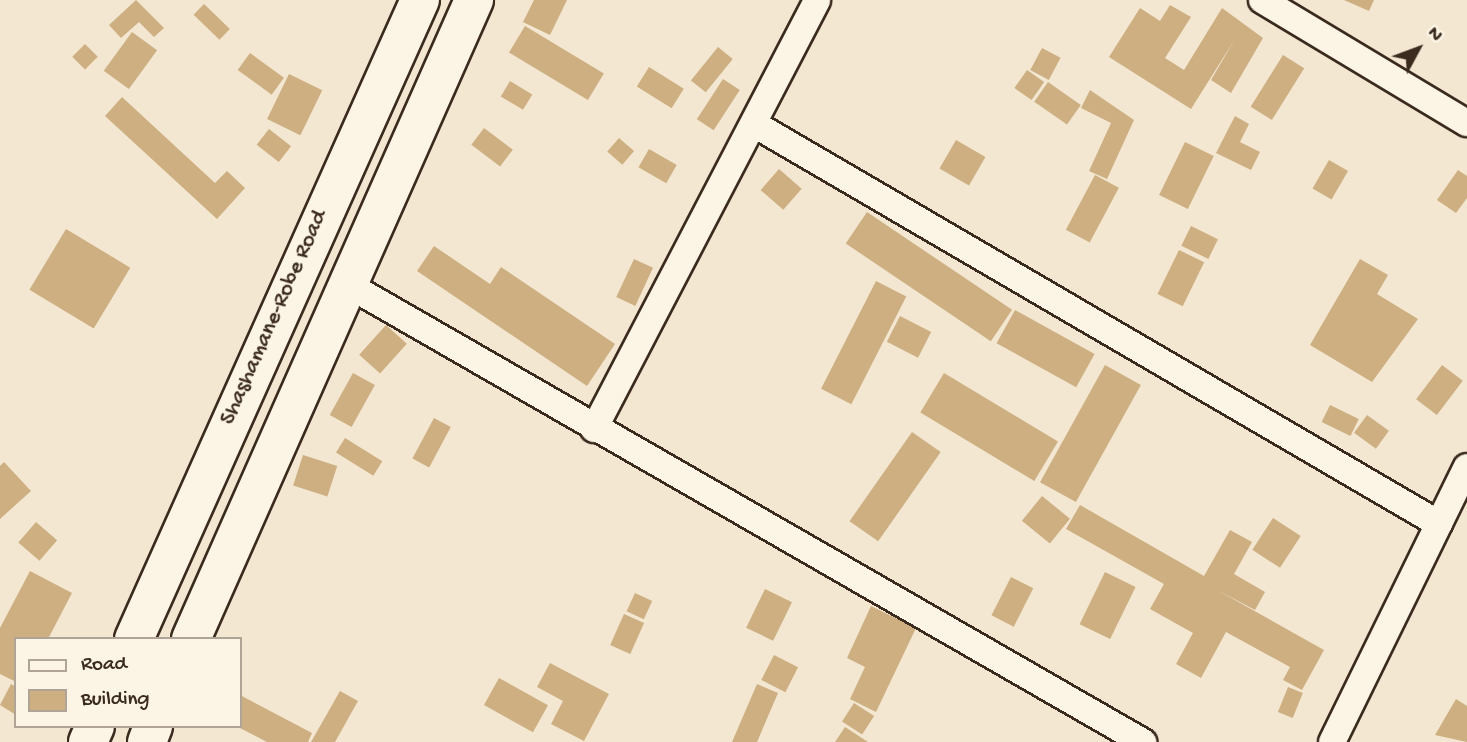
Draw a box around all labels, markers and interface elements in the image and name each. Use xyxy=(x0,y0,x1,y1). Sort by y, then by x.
north arrow xyxy=(1383,14,1453,84)
text: N xyxy=(1421,23,1447,47)
street label: Shashamane-Robe Road xyxy=(215,206,335,430)
legend xyxy=(14,637,242,728)
text: Road xyxy=(81,653,127,678)
text: Building xyxy=(81,688,150,713)

